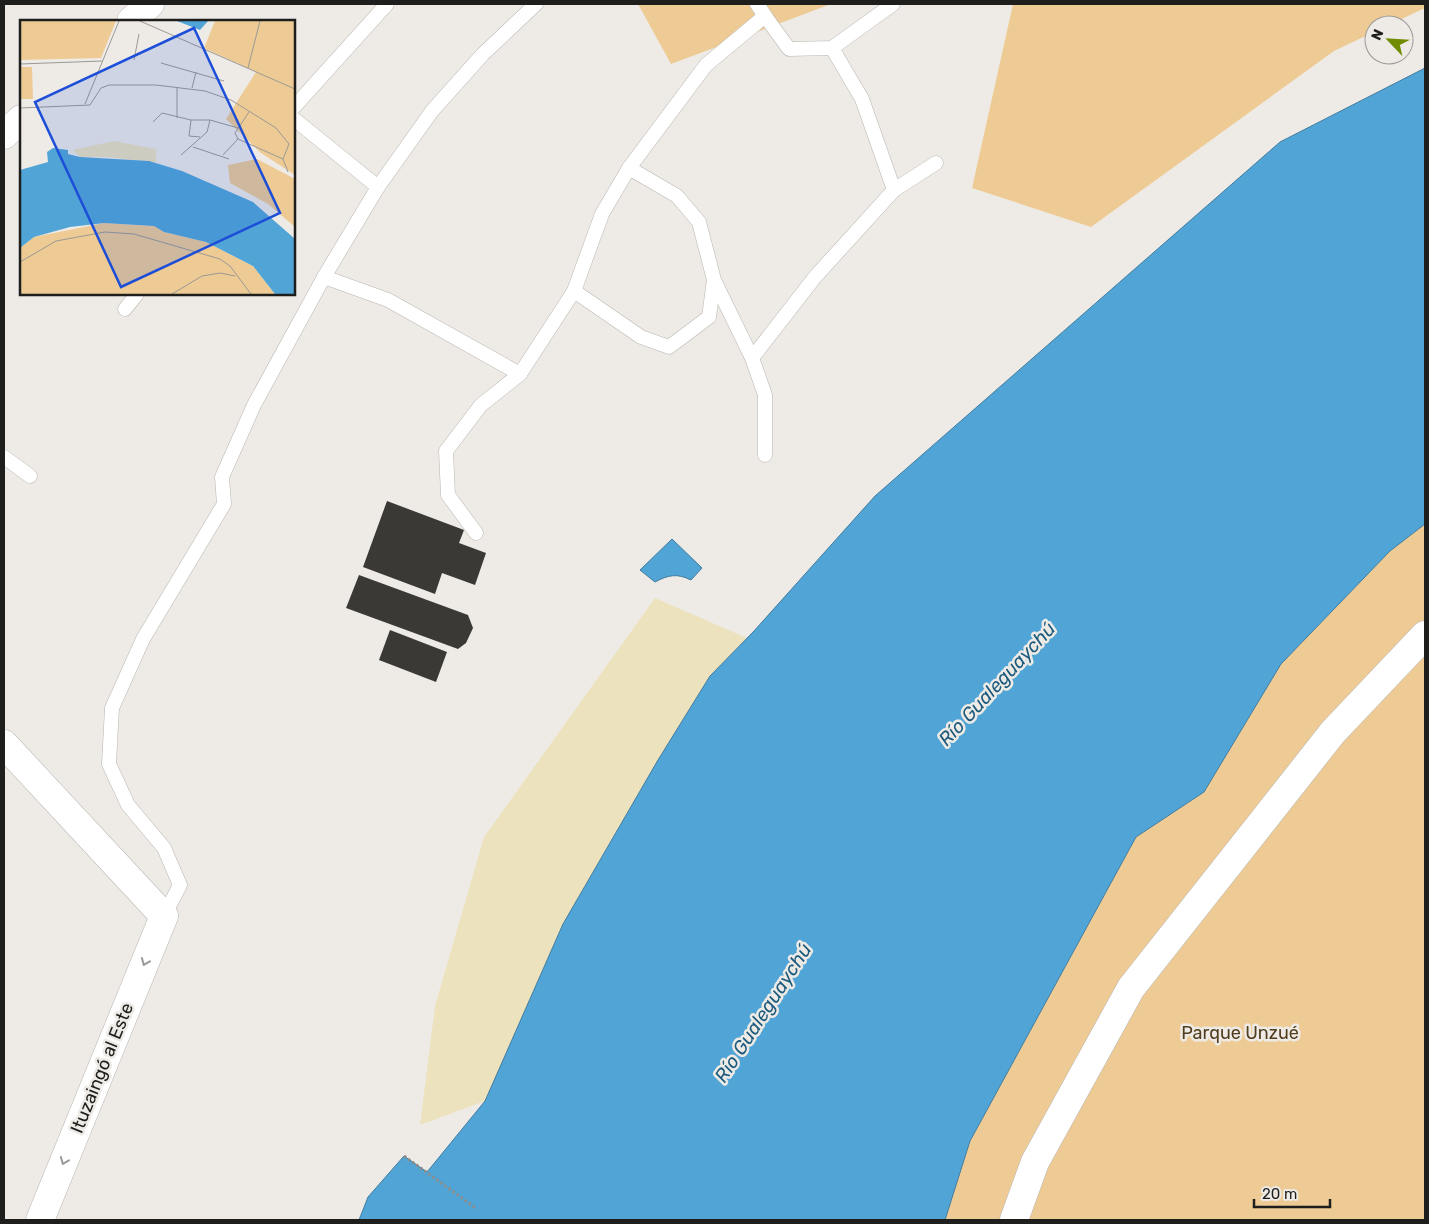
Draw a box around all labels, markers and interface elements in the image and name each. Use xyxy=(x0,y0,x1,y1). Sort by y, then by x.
north arrow xyxy=(1364,15,1414,65)
inset map xyxy=(20,20,295,295)
text: N xyxy=(1368,27,1388,43)
water label: Río Gualeguaychú xyxy=(934,617,1060,751)
water label: Río Gualeguaychú xyxy=(710,939,816,1087)
one-way arrow xyxy=(141,957,151,965)
street label: Ituzaingó al Este xyxy=(66,1000,138,1136)
park label: Parque Unzué xyxy=(1181,1022,1299,1044)
one-way arrow xyxy=(60,1156,70,1165)
scale bar xyxy=(1254,1176,1330,1208)
text: 20 m xyxy=(1262,1185,1297,1203)

